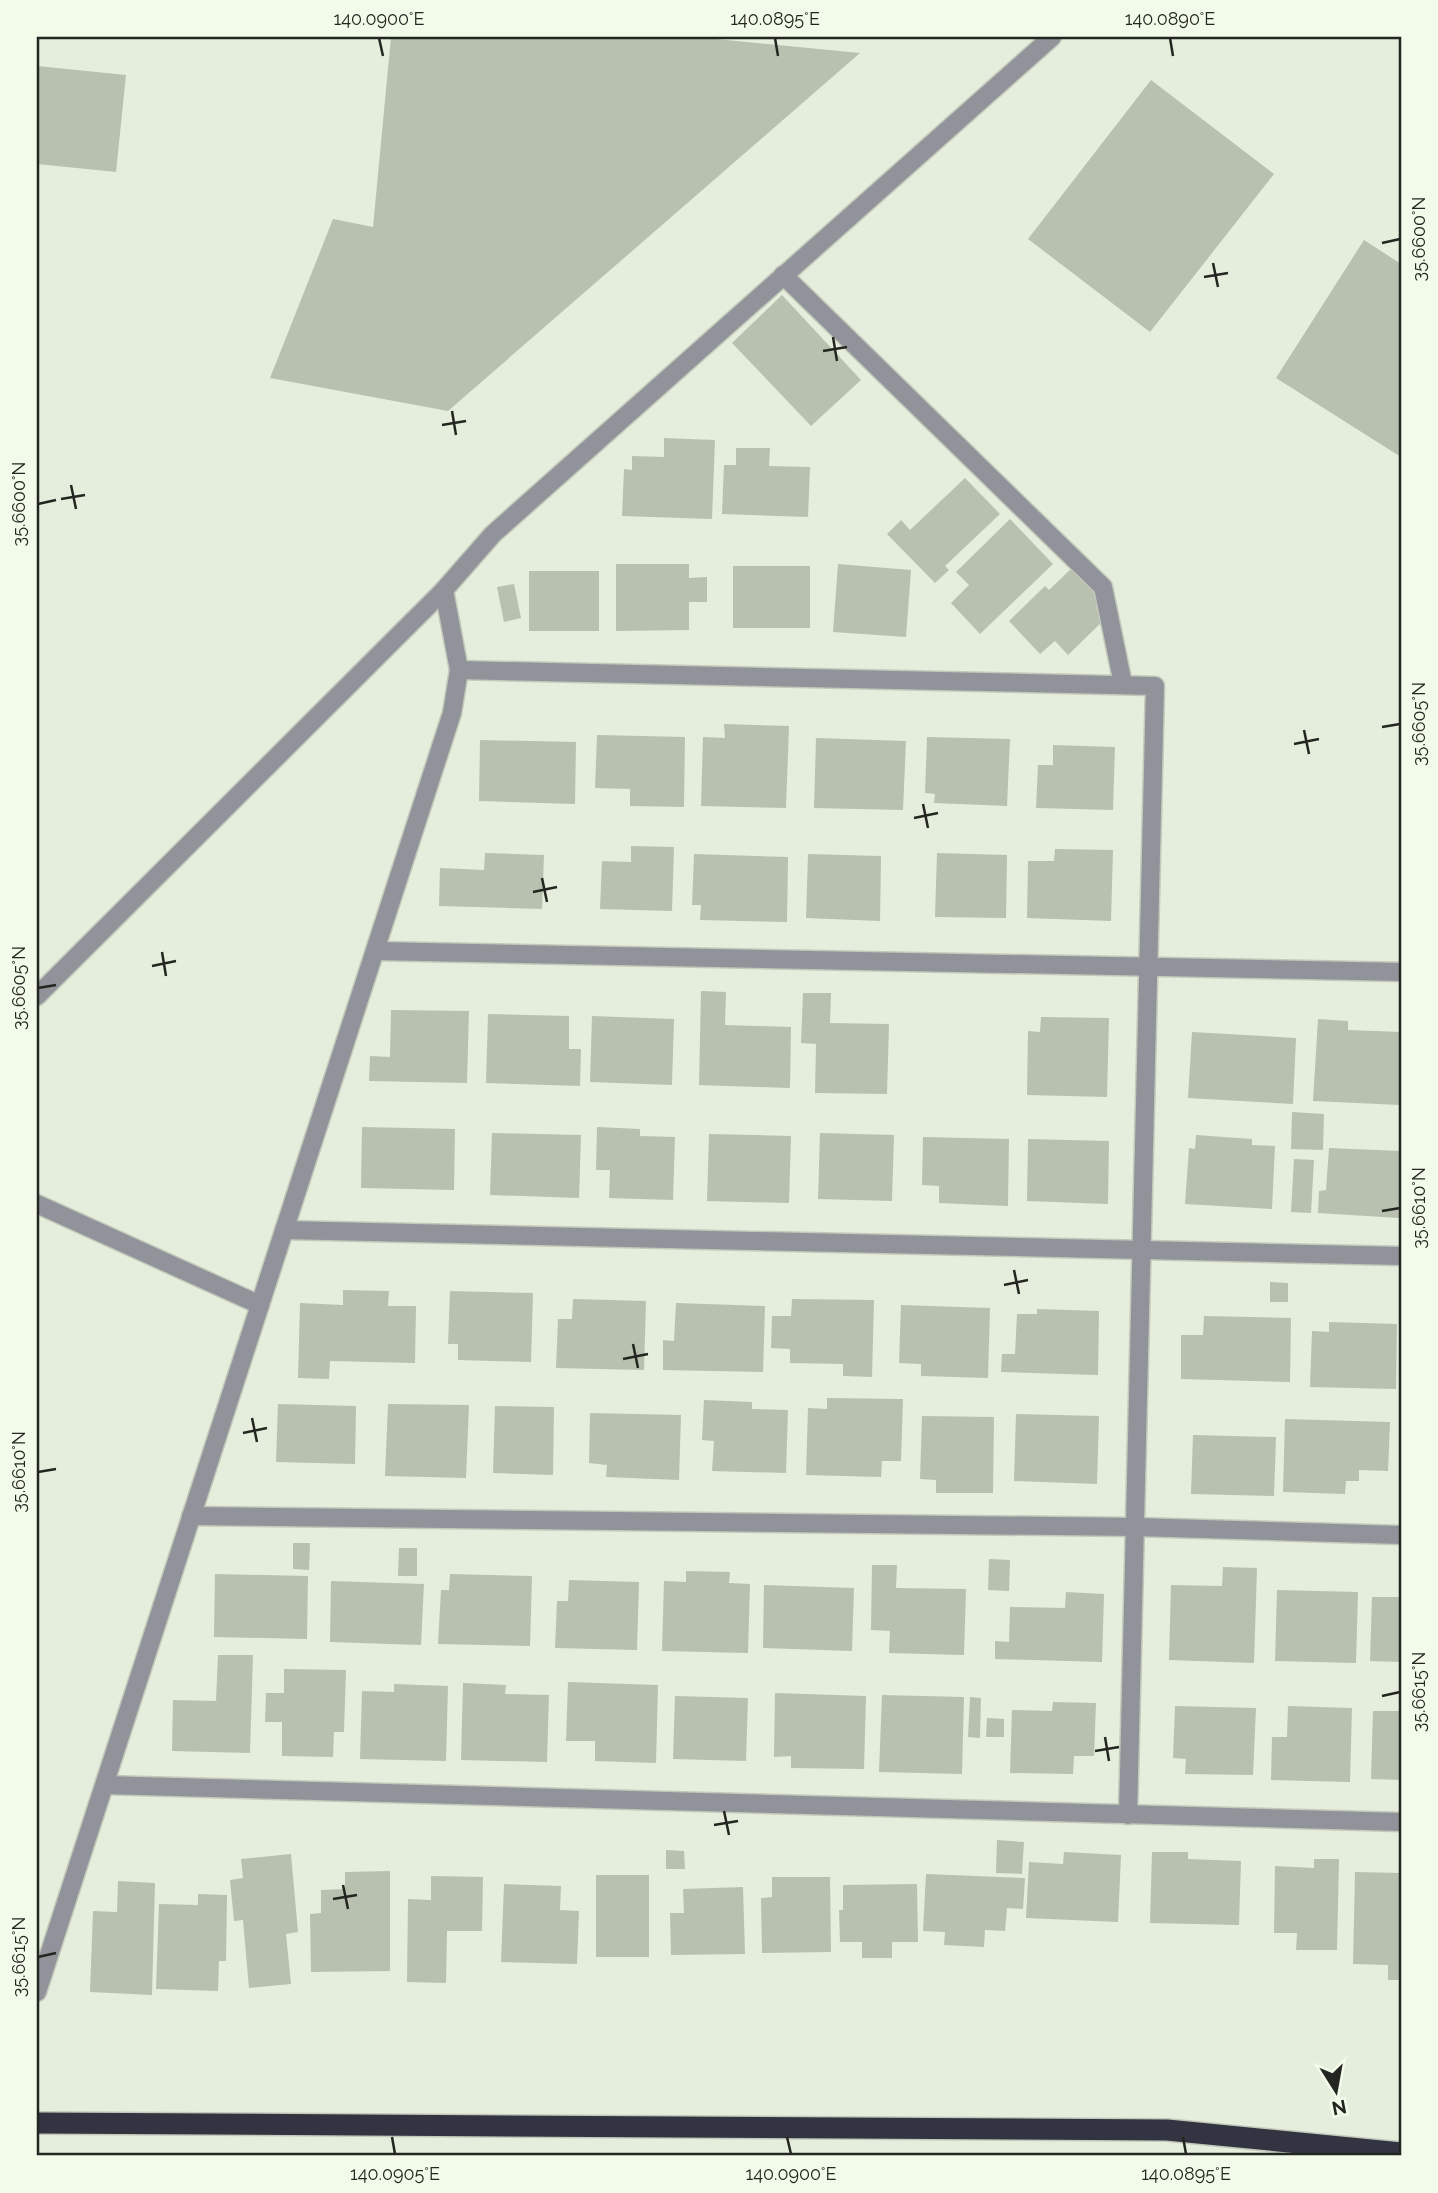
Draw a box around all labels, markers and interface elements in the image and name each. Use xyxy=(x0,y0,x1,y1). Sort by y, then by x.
text: 140.0900°E xyxy=(334,8,425,29)
text: 140.0895°E xyxy=(730,8,820,29)
text: 140.0890°E xyxy=(1125,8,1215,29)
text: 35.6600°N xyxy=(1408,197,1429,281)
text: 35.6600°N xyxy=(8,462,29,546)
text: 35.6605°N xyxy=(1408,682,1429,766)
text: 35.6605°N xyxy=(8,946,29,1030)
text: 35.6610°N xyxy=(1408,1167,1429,1249)
text: 35.6610°N xyxy=(8,1431,29,1513)
text: 35.6615°N xyxy=(1408,1652,1429,1732)
text: 35.6615°N xyxy=(8,1917,29,1997)
north arrow xyxy=(1302,2056,1372,2126)
text: N xyxy=(1330,2096,1348,2120)
text: 140.0905°E xyxy=(350,2163,440,2184)
text: 140.0900°E xyxy=(746,2163,837,2184)
text: 140.0895°E xyxy=(1141,2163,1231,2184)

